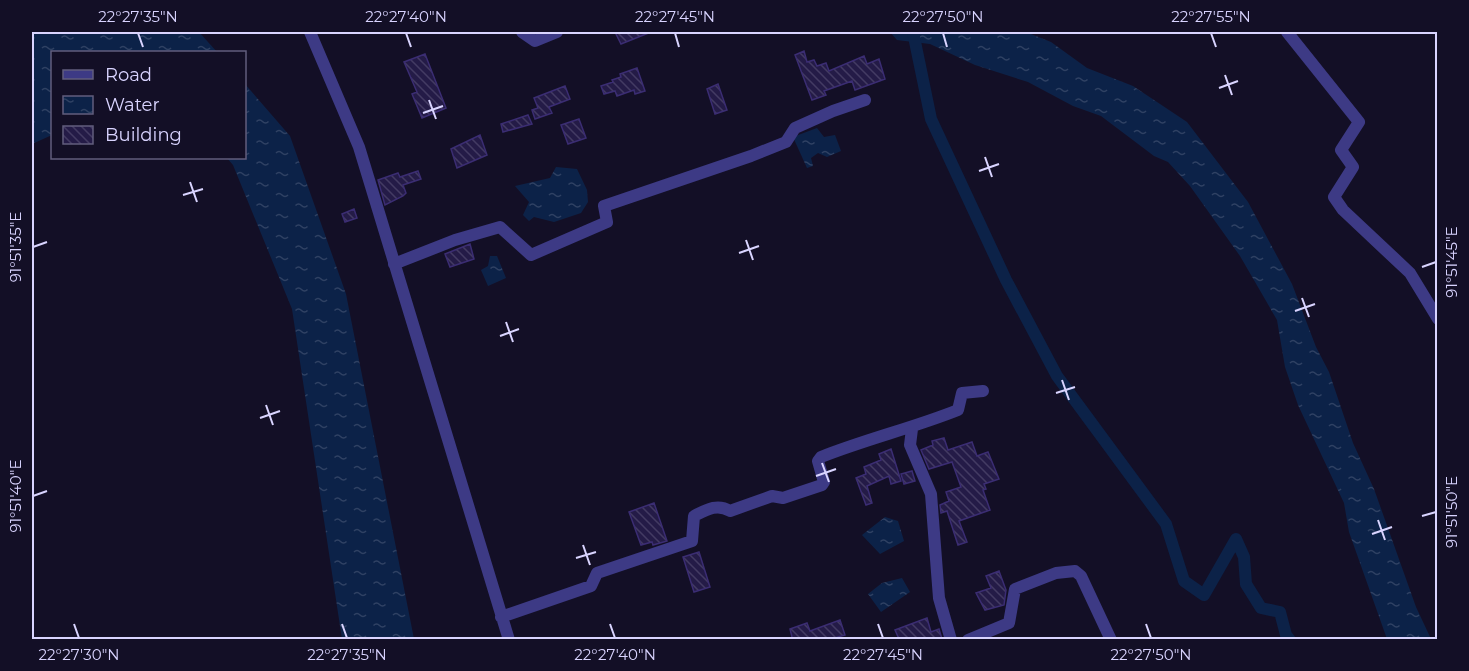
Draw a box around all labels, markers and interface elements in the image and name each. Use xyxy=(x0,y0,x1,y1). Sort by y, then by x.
text: 22°27'35"N xyxy=(98,7,178,26)
text: 22°27'40"N xyxy=(365,7,447,26)
text: 22°27'45"N xyxy=(635,7,715,26)
text: 22°27'50"N xyxy=(902,7,984,26)
text: 22°27'55"N xyxy=(1171,7,1251,26)
legend xyxy=(51,51,246,159)
text: Road xyxy=(105,64,152,86)
text: Water xyxy=(105,94,160,116)
text: Building xyxy=(105,124,182,146)
text: 91°51'35"E xyxy=(6,212,25,282)
text: 91°51'45"E xyxy=(1442,226,1461,298)
text: 91°51'40"E xyxy=(6,460,25,532)
text: 91°51'50"E xyxy=(1442,476,1461,548)
text: 22°27'30"N xyxy=(38,645,120,664)
text: 22°27'35"N xyxy=(307,645,387,664)
text: 22°27'40"N xyxy=(574,645,656,664)
text: 22°27'45"N xyxy=(843,645,923,664)
text: 22°27'50"N xyxy=(1110,645,1192,664)

